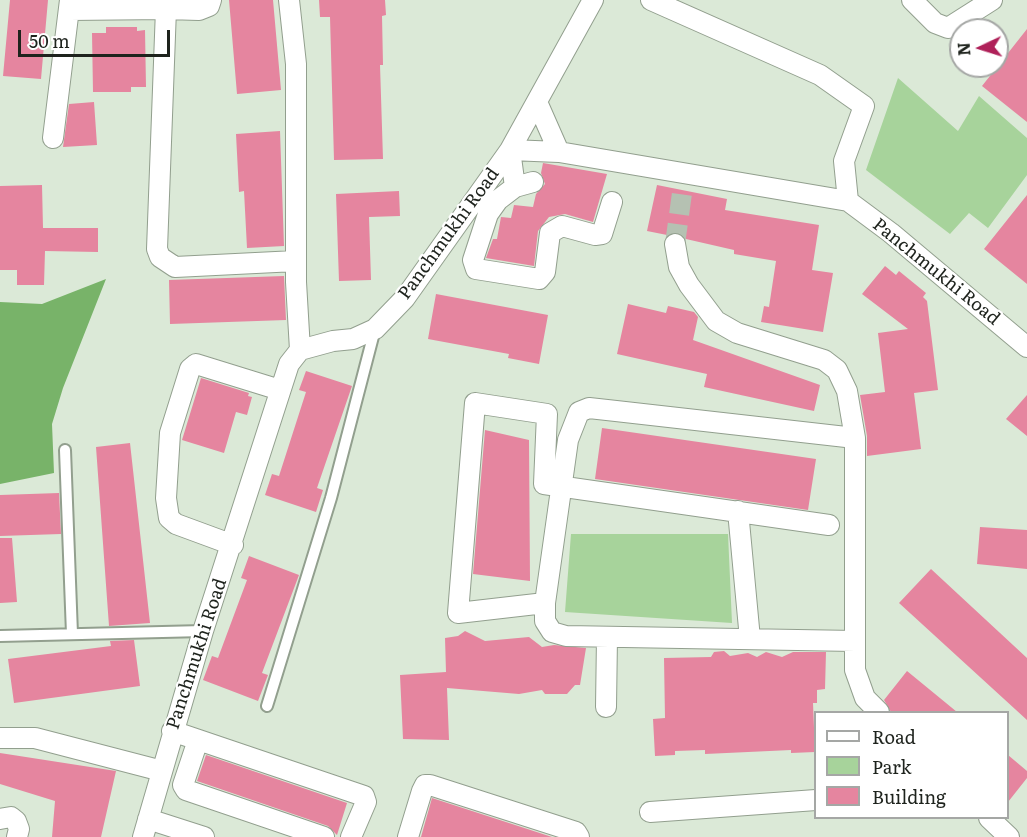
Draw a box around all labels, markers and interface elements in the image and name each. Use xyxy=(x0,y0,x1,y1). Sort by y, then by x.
scale bar xyxy=(21,18,172,56)
north arrow xyxy=(949,18,1009,78)
text: 50 m xyxy=(29,27,70,54)
text: N xyxy=(951,42,975,57)
street label: Panchmukhi Road xyxy=(394,164,504,304)
street label: Panchmukhi Road xyxy=(868,214,1004,330)
street label: Panchmukhi Road xyxy=(162,576,232,732)
legend xyxy=(814,711,1009,819)
text: Road xyxy=(872,723,916,750)
text: Park xyxy=(872,753,911,780)
text: Building xyxy=(872,783,946,810)

